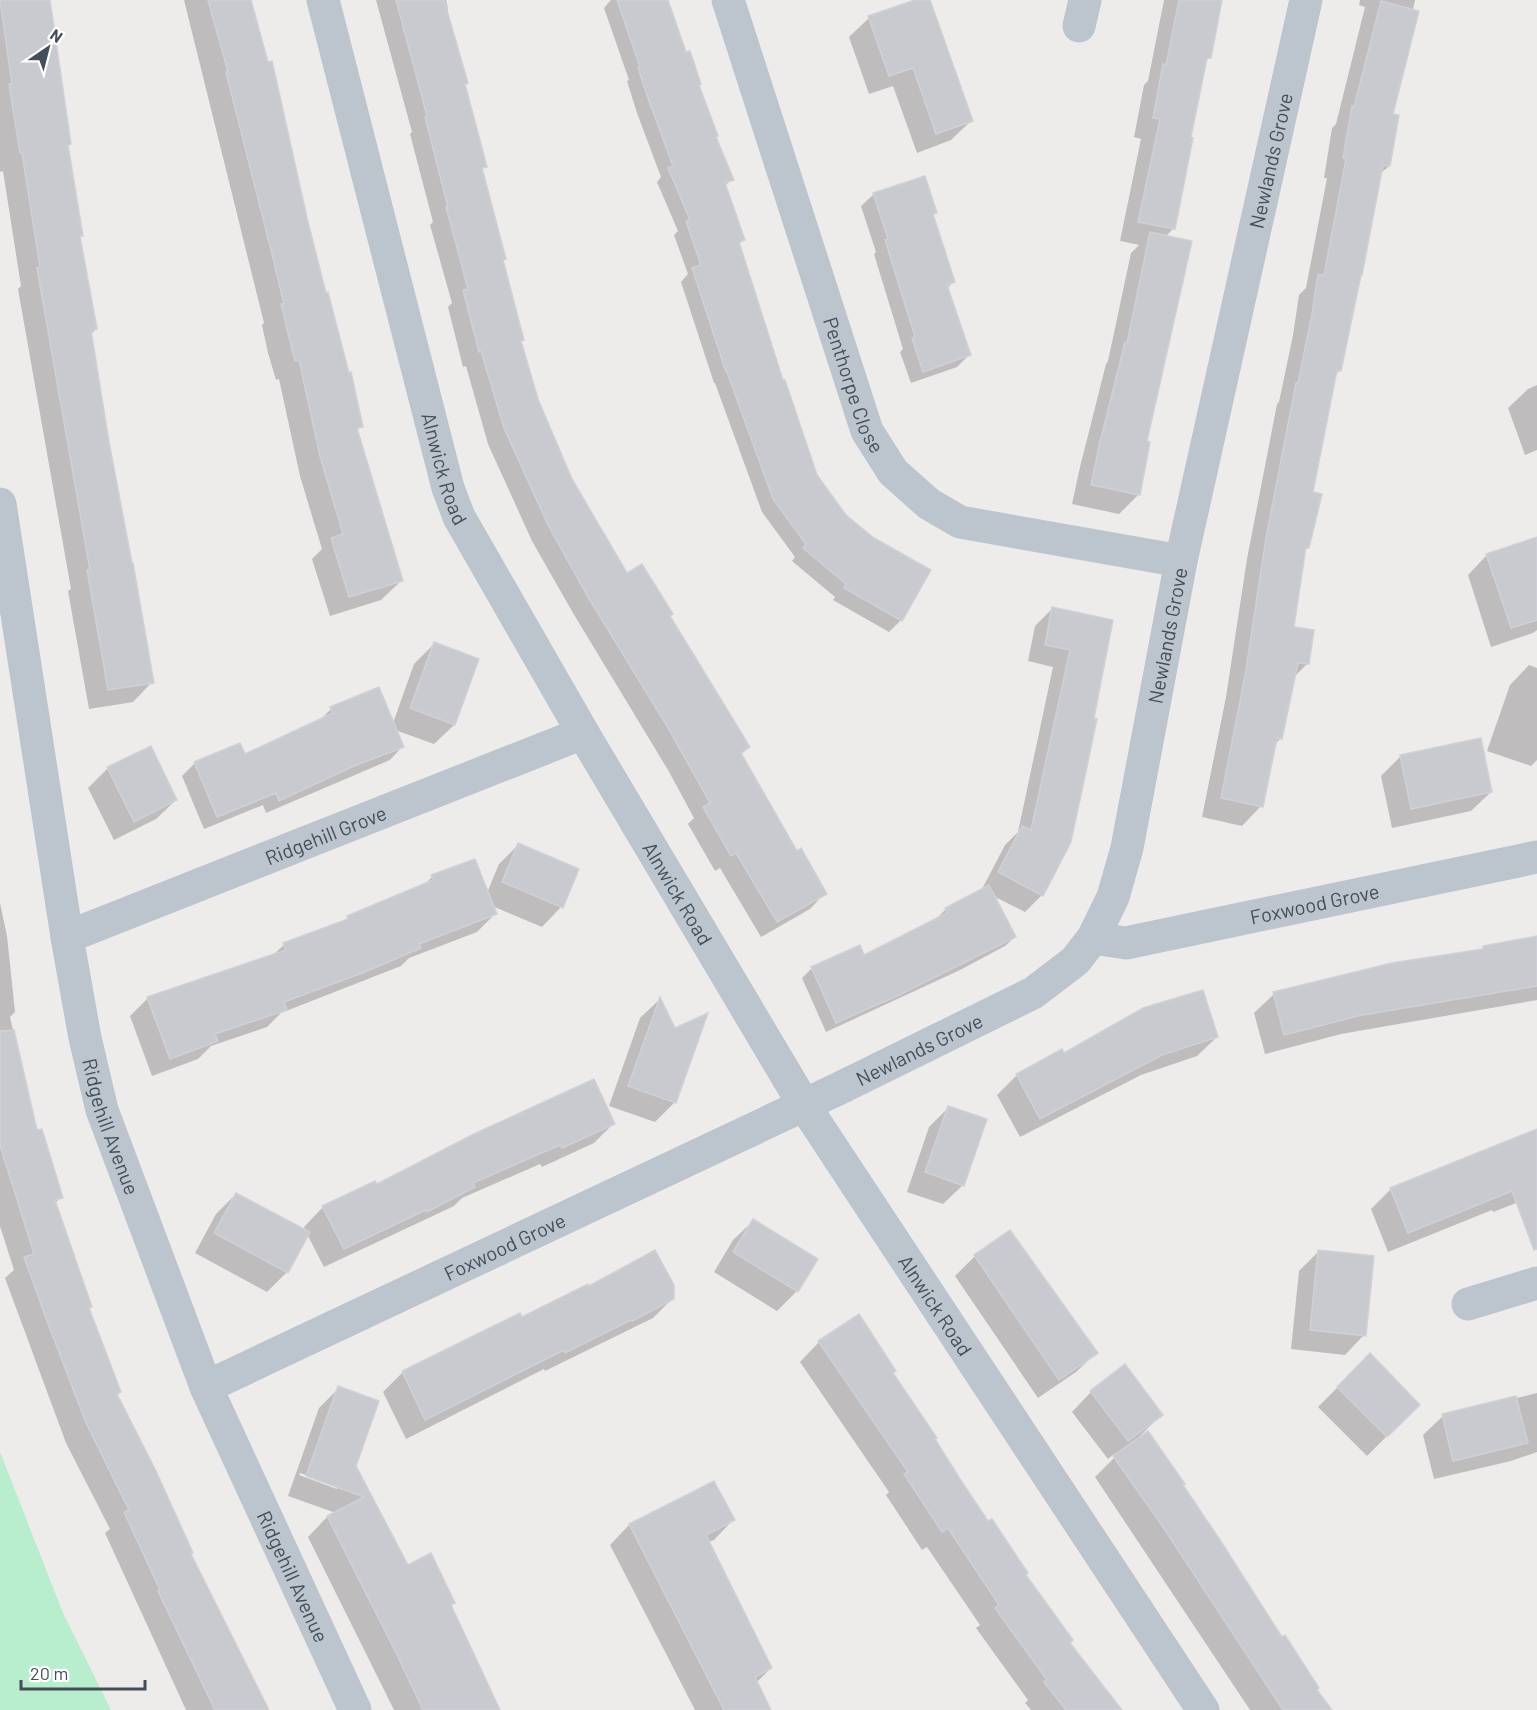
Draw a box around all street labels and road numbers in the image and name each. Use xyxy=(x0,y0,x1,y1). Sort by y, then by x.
street label: Newlands Grove xyxy=(1243,90,1297,231)
street label: Penthorpe Close xyxy=(819,314,890,457)
street label: Alnwick Road xyxy=(417,410,473,529)
street label: Newlands Grove xyxy=(1142,565,1192,706)
street label: Ridgehill Grove xyxy=(261,800,390,870)
street label: Alnwick Road xyxy=(638,837,718,949)
street label: Foxwood Grove xyxy=(1248,878,1381,929)
street label: Newlands Grove xyxy=(852,1008,986,1090)
street label: Ridgehill Avenue xyxy=(78,1056,145,1198)
street label: Foxwood Grove xyxy=(440,1207,569,1285)
street label: Alnwick Road xyxy=(894,1250,978,1360)
street label: Ridgehill Avenue xyxy=(253,1507,334,1646)

